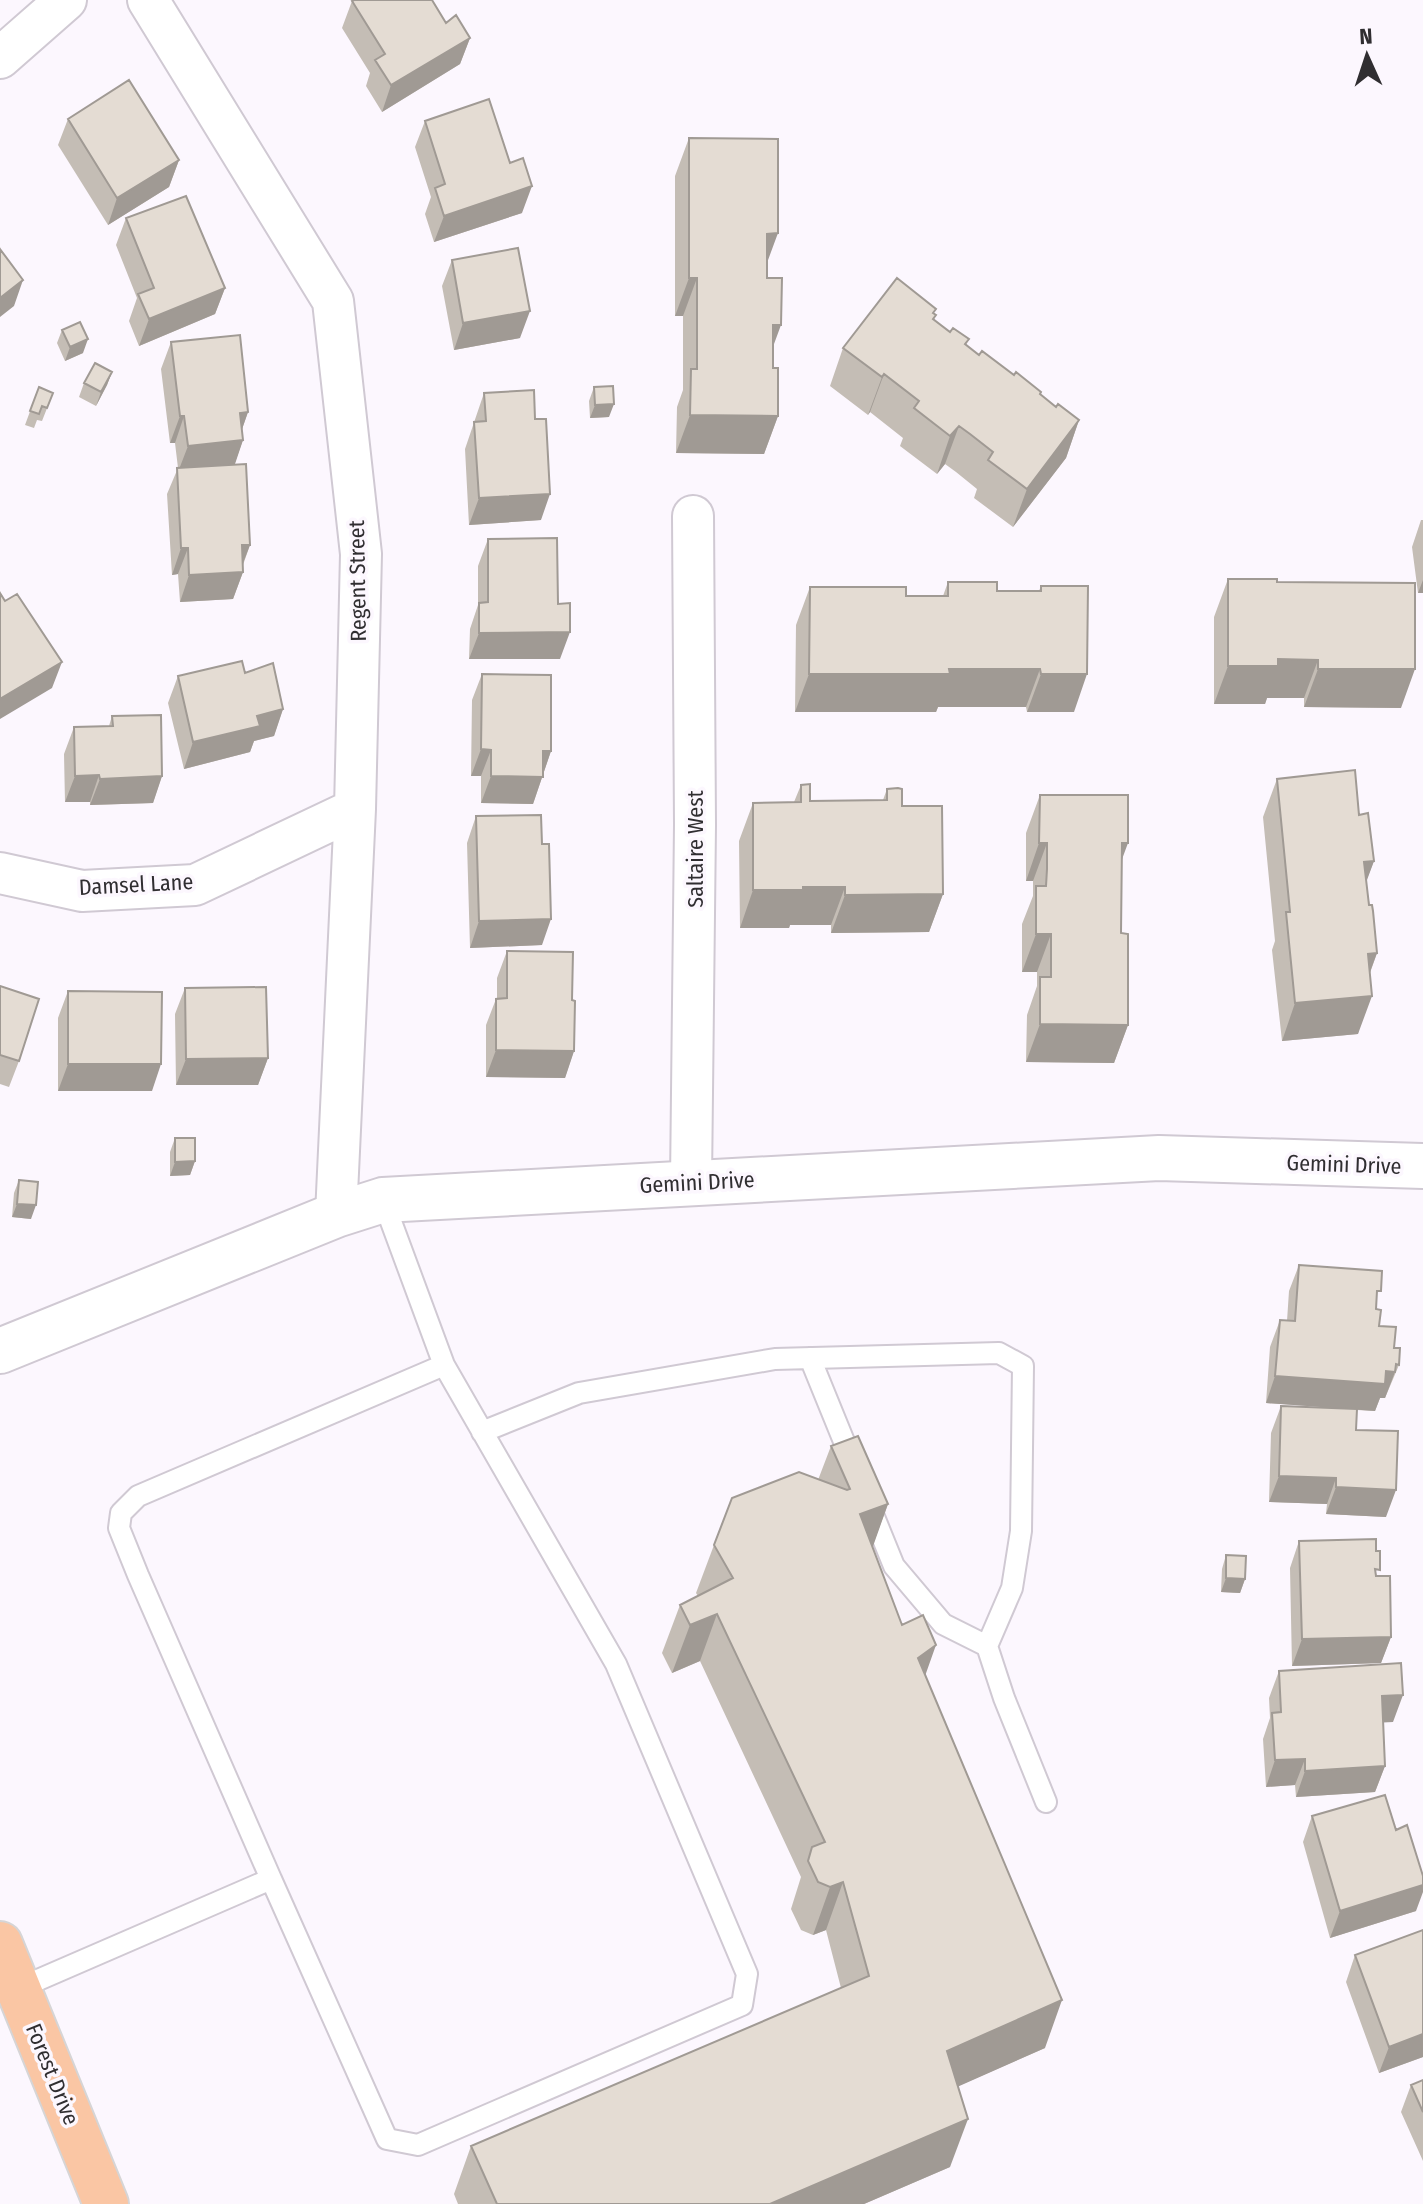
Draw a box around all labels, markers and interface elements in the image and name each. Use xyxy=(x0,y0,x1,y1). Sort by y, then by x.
north arrow xyxy=(1327,16,1407,96)
text: N xyxy=(1359,23,1373,50)
street label: Regent Street xyxy=(343,519,372,642)
street label: Saltaire West xyxy=(682,789,709,908)
street label: Damsel Lane xyxy=(78,868,194,901)
street label: Gemini Drive xyxy=(1286,1149,1402,1180)
street label: Gemini Drive xyxy=(639,1166,755,1199)
street label: Forest Drive xyxy=(20,2020,85,2129)

